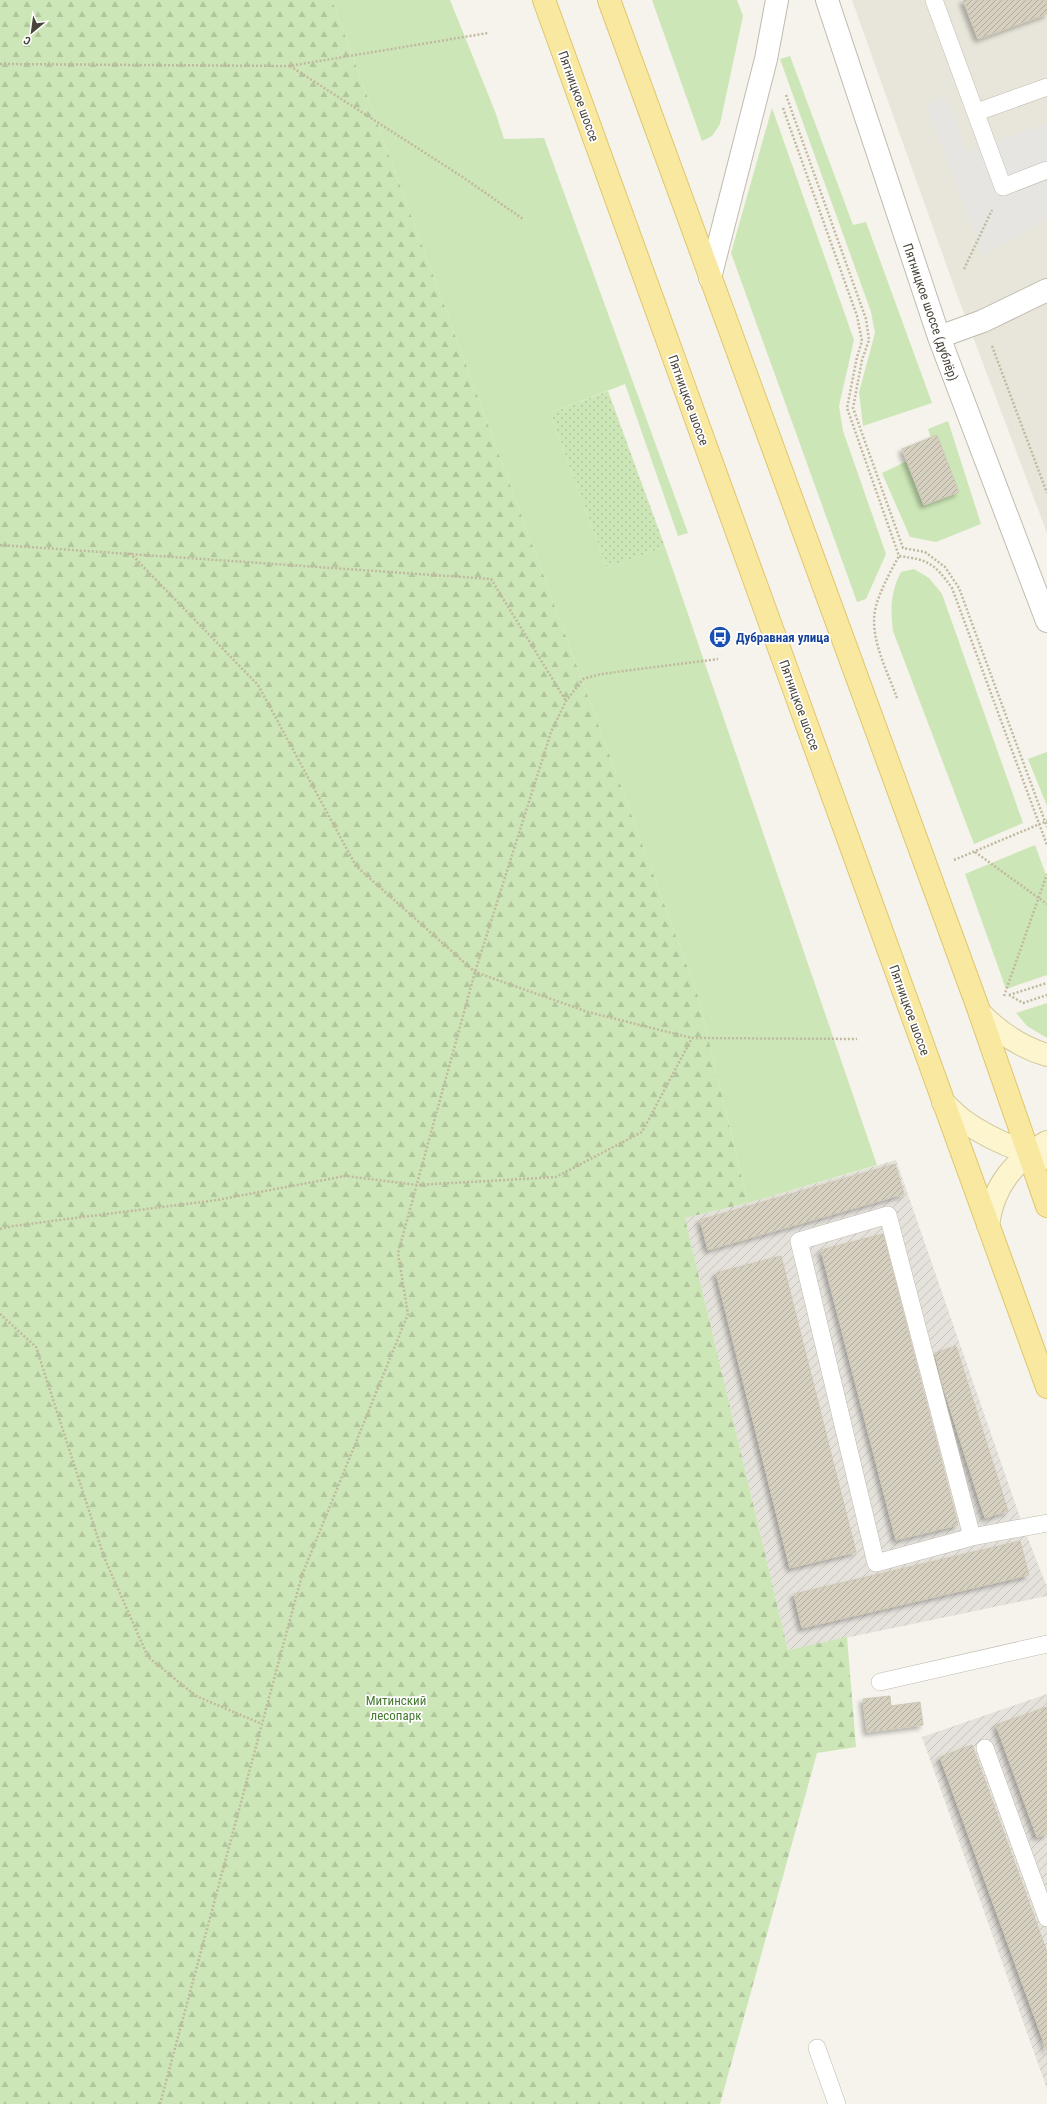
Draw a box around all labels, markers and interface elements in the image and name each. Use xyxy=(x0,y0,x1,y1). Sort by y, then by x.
north arrow xyxy=(12,12,52,52)
text: С xyxy=(21,33,33,48)
street label: Пятницкое шоссе xyxy=(555,49,602,144)
street label: Пятницкое шоссе (дублёр) xyxy=(900,241,961,383)
street label: Пятницкое шоссе xyxy=(665,353,712,448)
bus stop icon: Дубравная улица xyxy=(707,624,733,650)
place label: Дубравная улица xyxy=(736,630,829,645)
street label: Пятницкое шоссе xyxy=(776,658,823,753)
street label: Пятницкое шоссе xyxy=(886,963,933,1058)
park label: Митинский лесопарк xyxy=(366,1693,426,1723)

